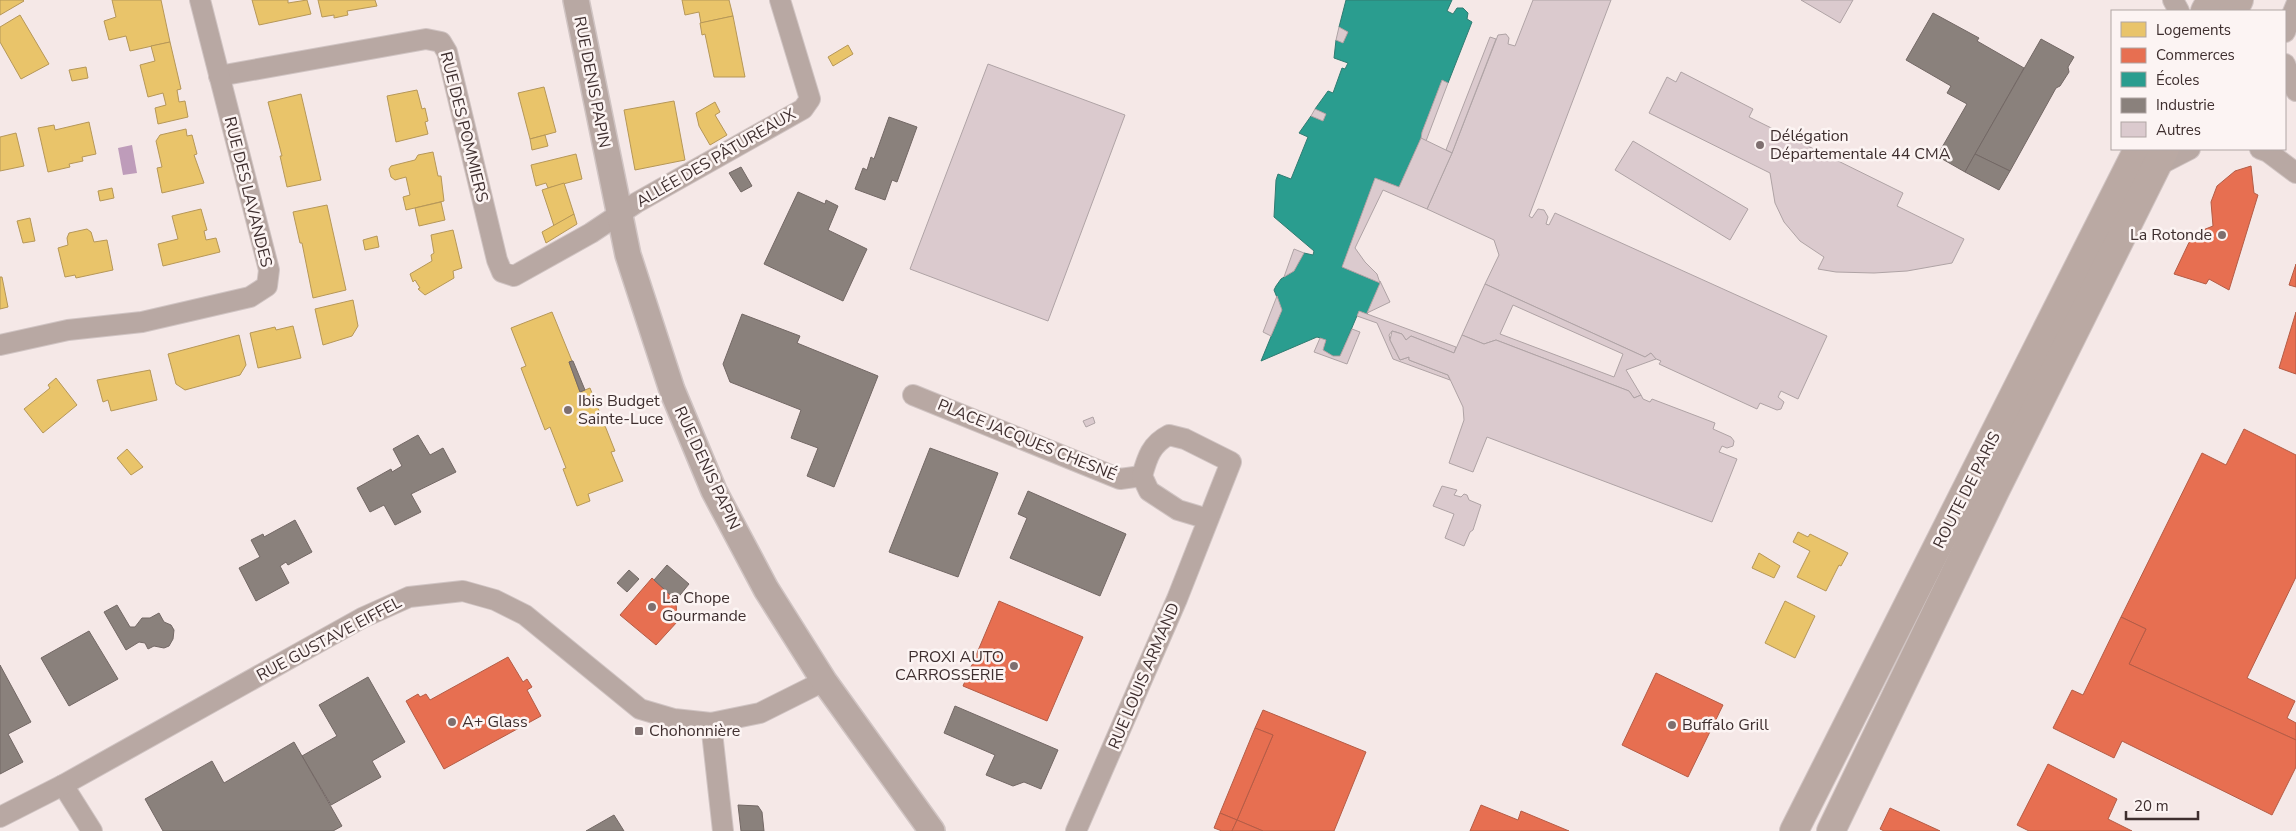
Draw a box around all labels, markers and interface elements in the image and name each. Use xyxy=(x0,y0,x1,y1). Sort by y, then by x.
legend xyxy=(2111,10,2286,150)
street label: RUE DENIS PAPIN xyxy=(568,14,616,150)
text: Logements xyxy=(2156,20,2231,40)
text: Commerces xyxy=(2156,45,2235,65)
street label: RUE DES POMMIERS xyxy=(435,49,493,205)
text: Écoles xyxy=(2156,70,2199,90)
text: Industrie xyxy=(2156,95,2215,115)
street label: ALLÉE DES PÂTUREAUX xyxy=(632,103,800,213)
street label: RUE DES LAVANDES xyxy=(219,114,277,270)
text: Autres xyxy=(2156,120,2201,140)
place label: Délégation Départementale 44 CMA xyxy=(1770,125,1951,165)
marker: Délégation Départementale 44 CMA xyxy=(1754,139,1766,151)
place label: La Rotonde xyxy=(2130,224,2212,246)
marker: La Rotonde xyxy=(2216,229,2228,241)
place label: Ibis Budget Sainte-Luce xyxy=(578,390,663,430)
street label: PLACE JACQUES CHESNÉ xyxy=(934,394,1120,486)
street label: RUE DENIS PAPIN xyxy=(669,403,745,533)
marker: Ibis Budget Sainte-Luce xyxy=(562,404,574,416)
street label: ROUTE DE PARIS xyxy=(1928,428,2006,552)
place label: La Chope Gourmande xyxy=(662,587,746,627)
street label: RUE GUSTAVE EIFFEL xyxy=(253,591,406,687)
street label: RUE LOUIS ARMAND xyxy=(1103,599,1185,753)
marker: La Chope Gourmande xyxy=(646,601,658,613)
place label: PROXI AUTO CARROSSERIE xyxy=(895,646,1004,686)
marker: PROXI AUTO CARROSSERIE xyxy=(1008,660,1020,672)
place label: A+ Glass xyxy=(462,711,528,733)
place label: Buffalo Grill xyxy=(1682,714,1769,736)
marker: A+ Glass xyxy=(446,716,458,728)
marker: Buffalo Grill xyxy=(1666,719,1678,731)
place label: Chohonnière xyxy=(649,720,740,742)
marker: Chohonnière xyxy=(633,725,645,737)
scale bar xyxy=(2126,788,2198,820)
text: 20 m xyxy=(2134,796,2169,816)

